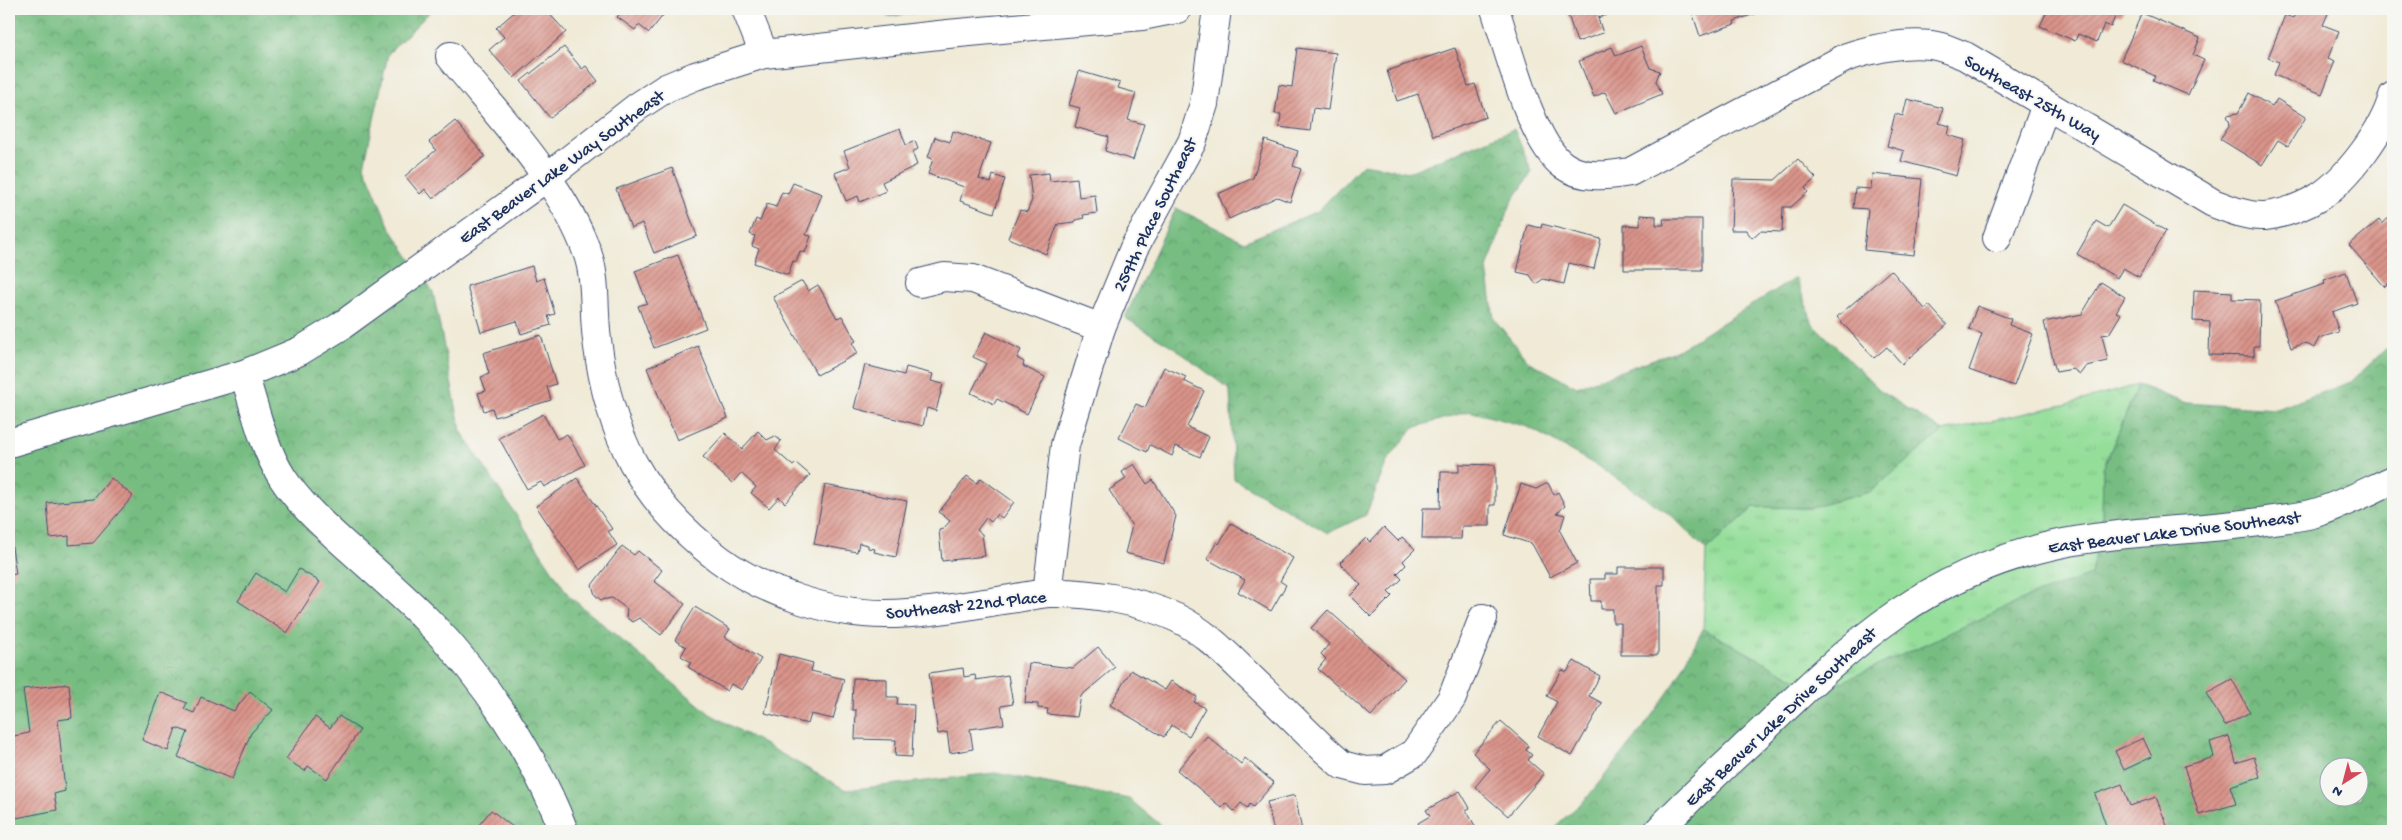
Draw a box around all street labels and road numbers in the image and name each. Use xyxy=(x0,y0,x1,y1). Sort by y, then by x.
street label: Southeast 25th Way xyxy=(1960,51,2104,147)
street label: East Beaver Lake Way Southeast xyxy=(456,85,671,250)
street label: 259th Place Southeast xyxy=(1110,133,1203,295)
street label: East Beaver Lake Drive Southeast xyxy=(2047,507,2303,559)
street label: Southeast 22nd Place xyxy=(885,588,1048,625)
street label: East Beaver Lake Drive Southeast xyxy=(1682,622,1883,812)

